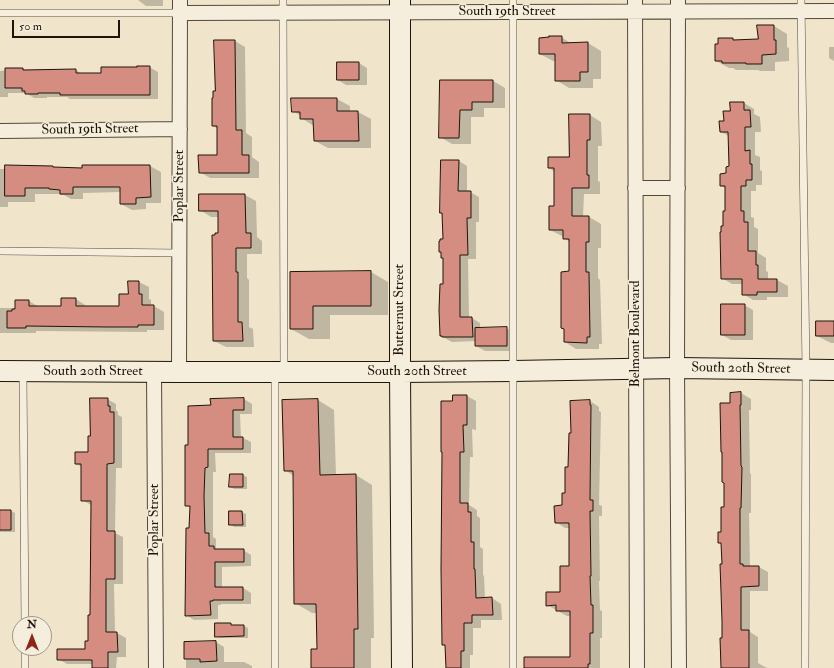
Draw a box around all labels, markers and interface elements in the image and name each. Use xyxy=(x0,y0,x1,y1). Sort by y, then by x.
street label: South 19th Street xyxy=(458,4,556,20)
scale bar xyxy=(14,12,122,38)
text: 50 m xyxy=(19,19,42,34)
street label: South 19th Street xyxy=(41,121,139,139)
street label: Poplar Street xyxy=(172,150,188,222)
street label: Butternut Street xyxy=(392,264,408,356)
street label: Belmont Boulevard xyxy=(628,280,644,388)
street label: South 20th Street xyxy=(691,360,791,378)
street label: South 20th Street xyxy=(43,364,143,380)
street label: South 20th Street xyxy=(367,364,467,380)
street label: Poplar Street xyxy=(147,484,163,556)
north arrow xyxy=(12,616,52,656)
text: N xyxy=(27,618,37,631)

